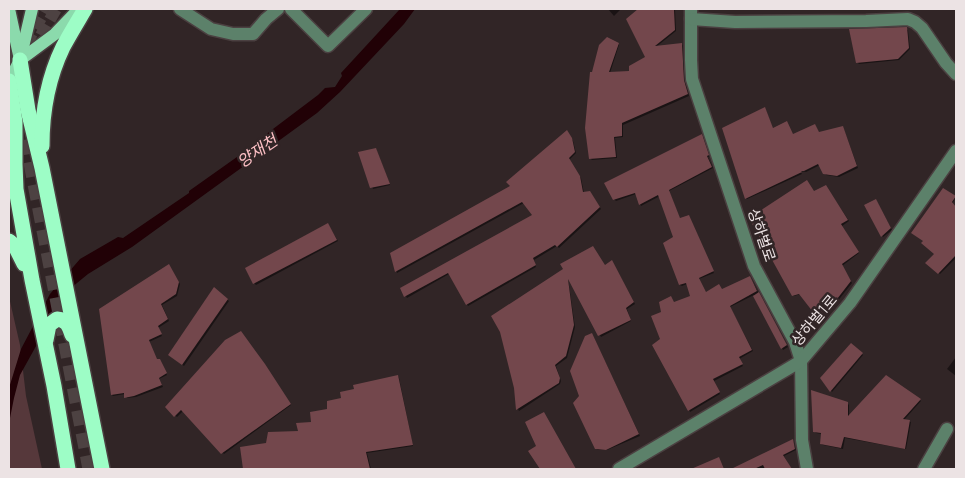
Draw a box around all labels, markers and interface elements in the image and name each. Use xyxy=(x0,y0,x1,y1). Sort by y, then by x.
water label: 양재천 xyxy=(233,128,283,172)
street label: 상하벌로 xyxy=(743,205,781,265)
street label: 상하벌1로 xyxy=(786,290,842,350)

